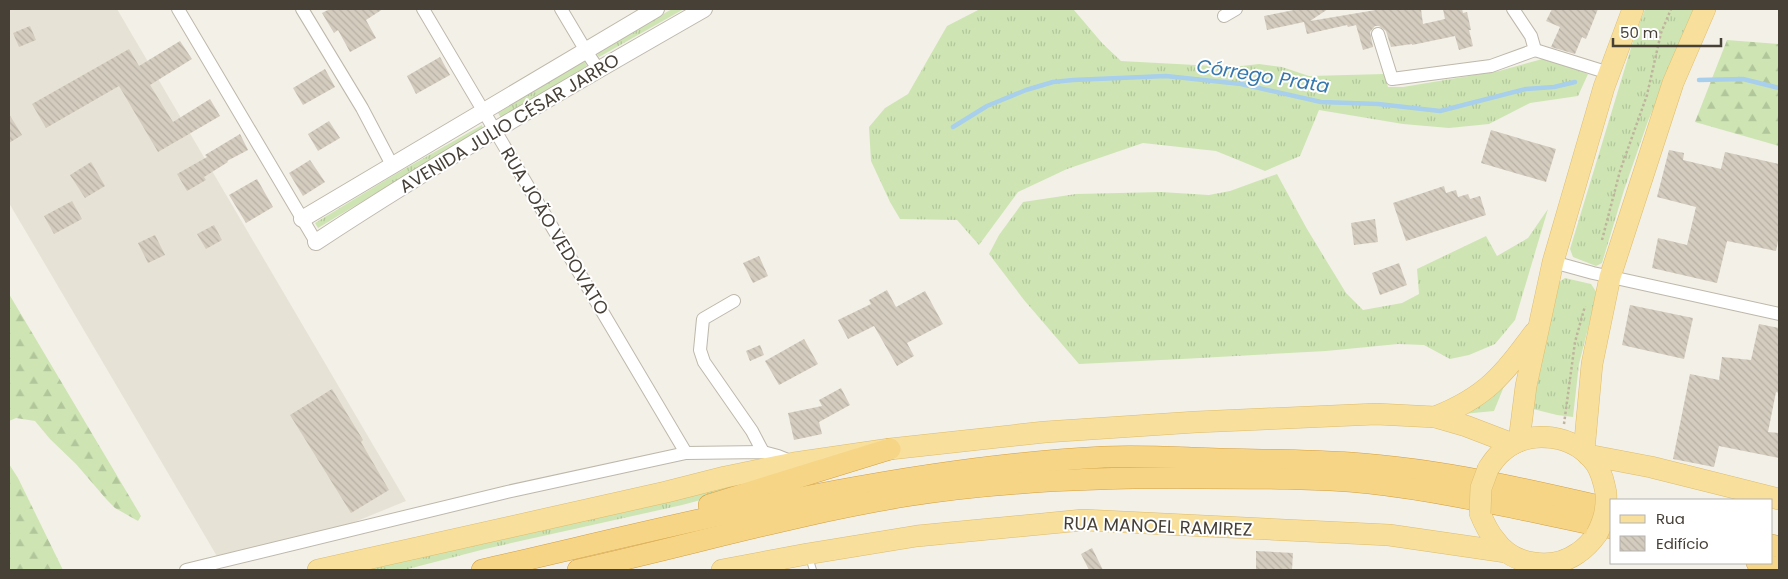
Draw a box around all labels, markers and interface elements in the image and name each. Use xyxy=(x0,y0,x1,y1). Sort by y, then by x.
scale bar xyxy=(1613,15,1720,47)
text: 50 m xyxy=(1620,22,1658,43)
street label: AVENIDA JULIO CÉSAR JARRO xyxy=(394,47,624,199)
water label: Córrego Prata xyxy=(1195,52,1332,100)
street label: RUA JOÃO VEDOVATO xyxy=(495,143,615,319)
legend xyxy=(1610,499,1773,564)
text: Rua xyxy=(1656,508,1685,529)
street label: RUA MANOEL RAMIREZ xyxy=(1063,510,1253,542)
text: Edifício xyxy=(1656,533,1709,554)

